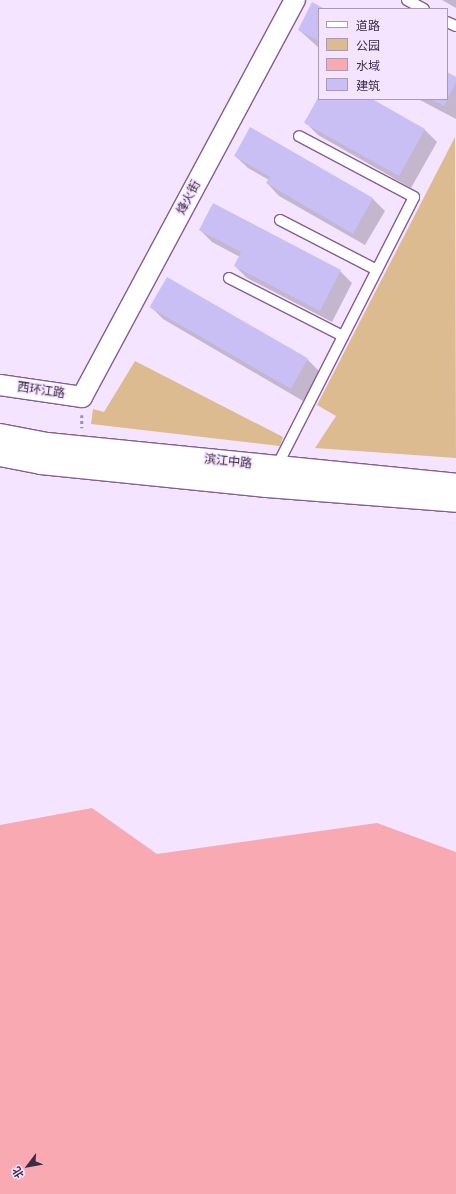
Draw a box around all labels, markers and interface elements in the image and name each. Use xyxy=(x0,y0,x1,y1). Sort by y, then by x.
legend xyxy=(318,8,448,100)
text: 道路 xyxy=(356,19,380,33)
text: 公园 xyxy=(356,39,380,53)
text: 水域 xyxy=(356,59,380,73)
text: 建筑 xyxy=(356,79,380,93)
street label: 烽火街 xyxy=(174,179,204,217)
street label: 西环江路 xyxy=(16,381,66,401)
street label: 滨江中路 xyxy=(203,452,253,472)
north arrow xyxy=(8,1146,48,1186)
text: 北 xyxy=(10,1165,26,1180)

